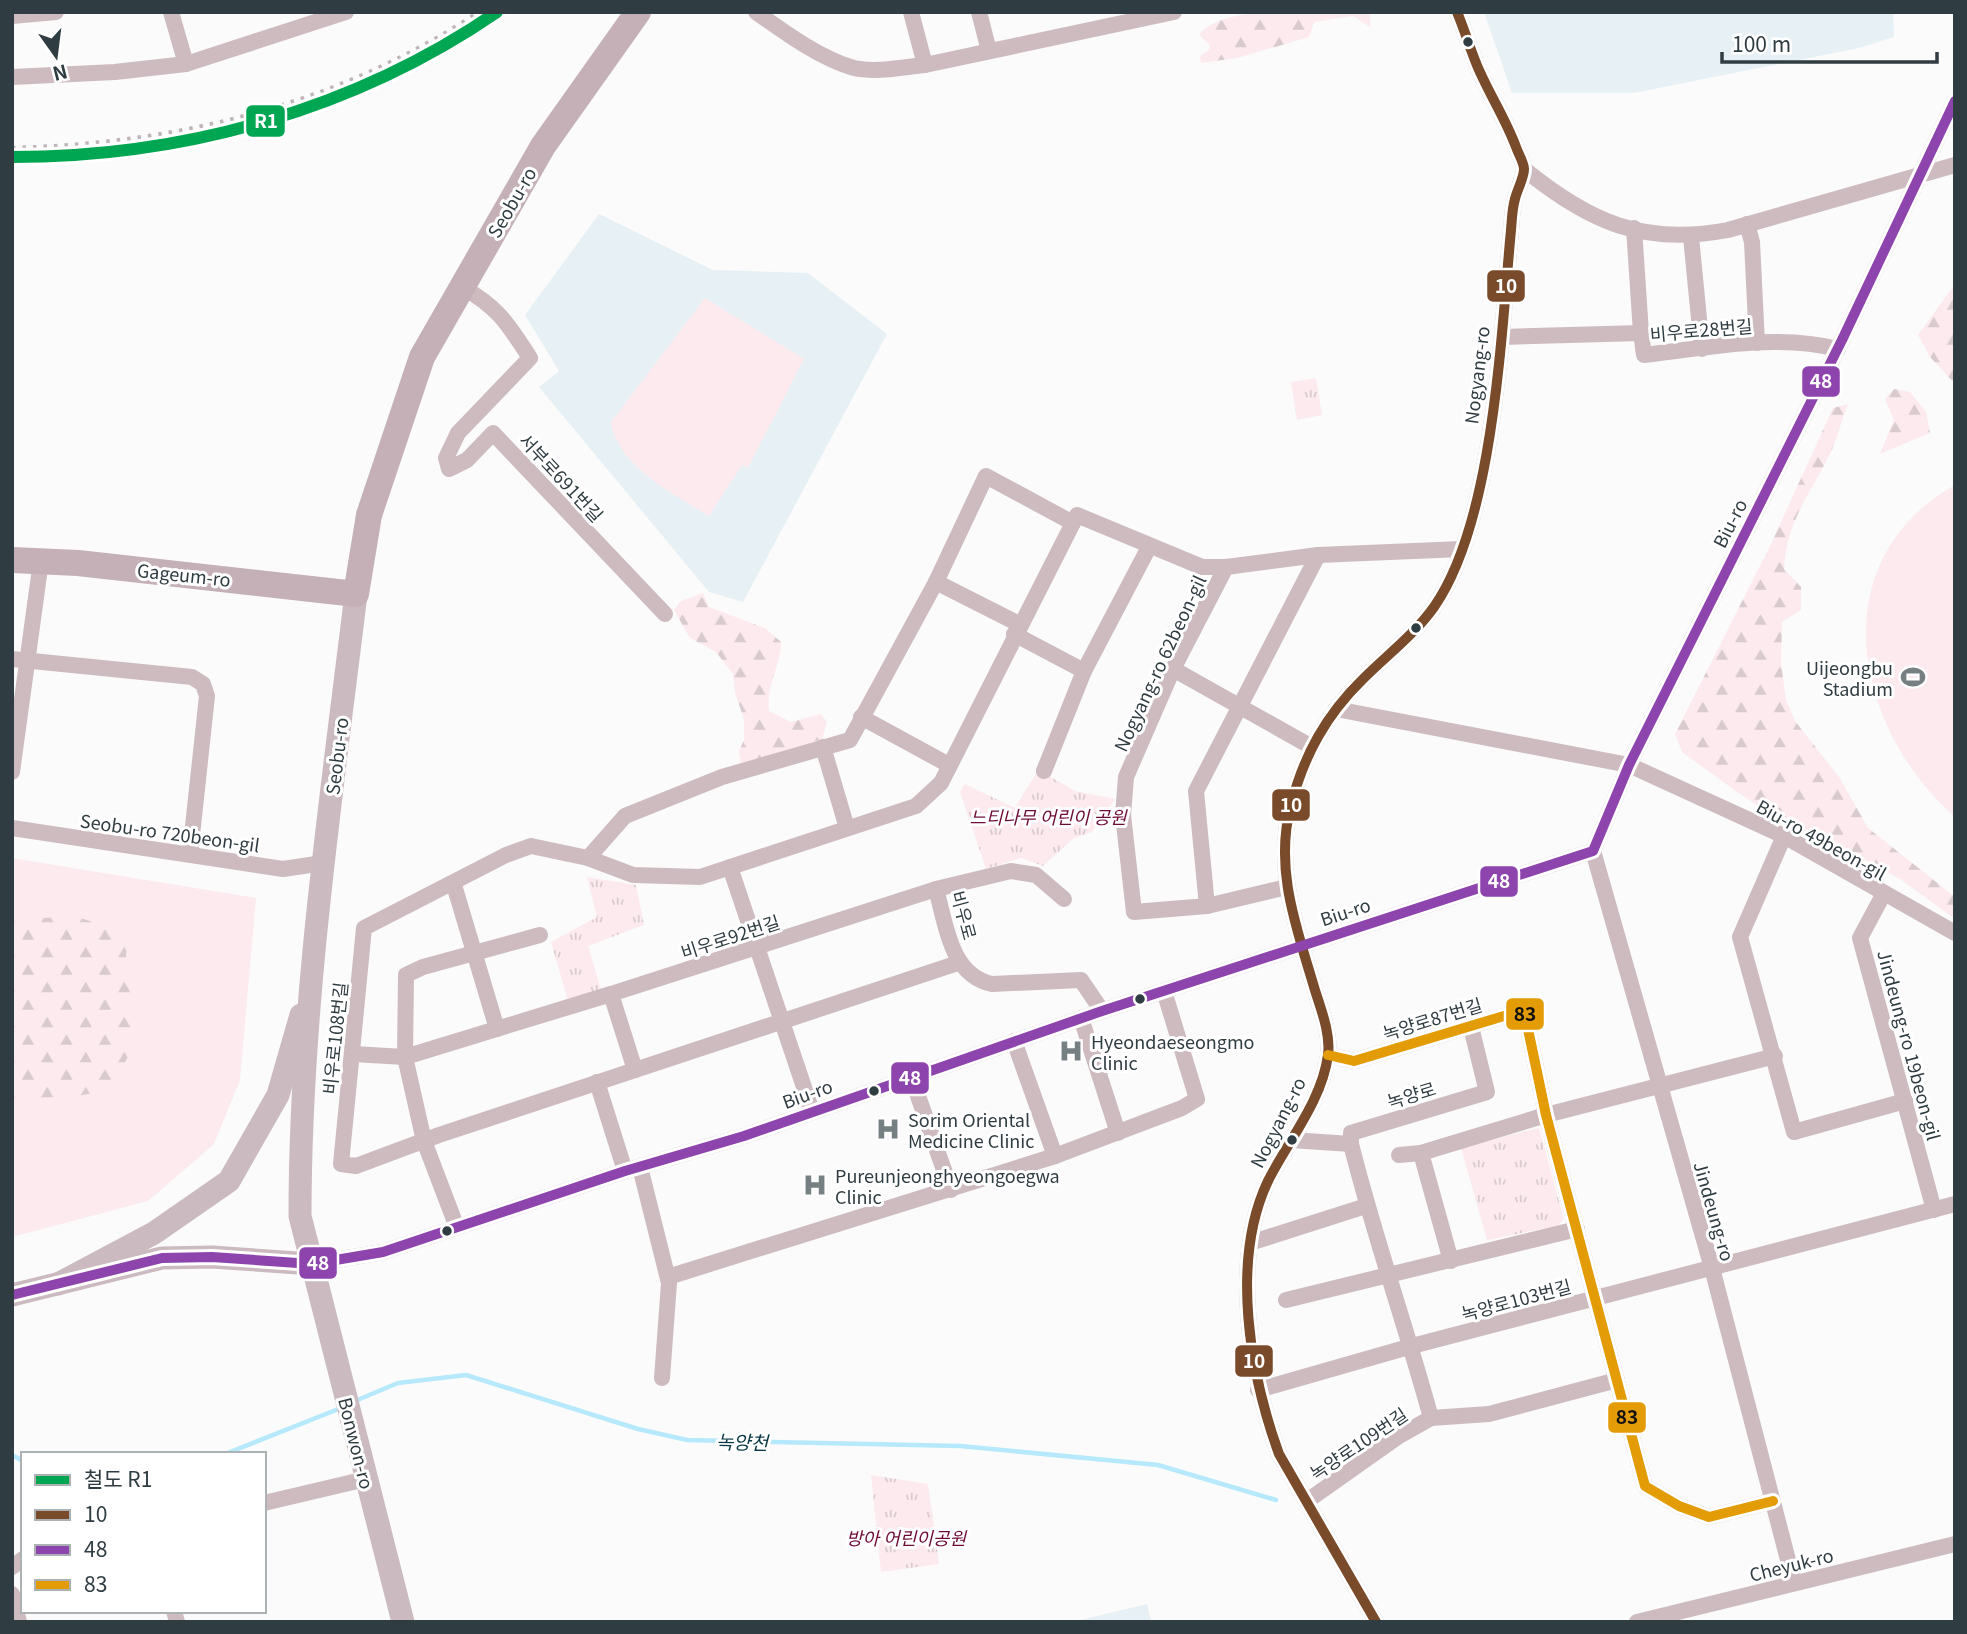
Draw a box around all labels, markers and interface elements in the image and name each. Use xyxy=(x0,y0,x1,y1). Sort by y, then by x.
north arrow xyxy=(21,21,91,91)
scale bar xyxy=(1722,21,1937,65)
text: 100 m xyxy=(1732,28,1791,58)
unlabelled marker xyxy=(1461,35,1475,49)
text: N xyxy=(50,59,71,89)
line badge: R1 xyxy=(245,104,286,138)
text: R1 xyxy=(254,106,278,133)
street label: Seobu-ro xyxy=(480,162,542,242)
line badge: 10 xyxy=(1486,269,1526,303)
text: 10 xyxy=(1495,271,1517,298)
street label: 비우로28번길 xyxy=(1649,312,1753,346)
street label: Nogyang-ro xyxy=(1457,325,1495,425)
line badge: 48 xyxy=(1801,365,1841,398)
text: 48 xyxy=(1810,366,1832,393)
street label: 서부로691번길 xyxy=(514,427,610,527)
street label: Biu-ro xyxy=(1706,494,1752,552)
street label: Gageum-ro xyxy=(136,556,232,592)
street label: Nogyang-ro 62beon-gil xyxy=(1107,571,1211,755)
unlabelled marker xyxy=(1409,621,1423,635)
place label: Uijeongbu Stadium xyxy=(1806,654,1893,701)
sports icon: Uijeongbu Stadium xyxy=(1899,663,1927,691)
street label: Seobu-ro xyxy=(318,716,354,796)
line badge: 10 xyxy=(1271,788,1311,822)
text: 10 xyxy=(1280,790,1302,817)
street label: Biu-ro 49beon-gil xyxy=(1752,792,1892,886)
park label: 느티나무 어린이 공원 xyxy=(969,803,1128,829)
street label: Seobu-ro 720beon-gil xyxy=(79,807,261,857)
line badge: 48 xyxy=(1479,865,1519,898)
text: 48 xyxy=(1488,866,1510,893)
street label: 비우로 xyxy=(946,888,984,942)
street label: Biu-ro xyxy=(1316,891,1374,931)
street label: 비우로92번길 xyxy=(677,908,783,964)
street label: Jindeung-ro 19beon-gil xyxy=(1872,947,1948,1143)
street label: 비우로108번길 xyxy=(315,981,353,1095)
street label: 녹양로87번길 xyxy=(1379,991,1485,1045)
unlabelled marker xyxy=(1133,992,1147,1006)
line badge: 83 xyxy=(1505,997,1545,1031)
text: 83 xyxy=(1514,999,1536,1026)
place label: Hyeondaeseongmo Clinic xyxy=(1091,1028,1255,1075)
hospital icon: Hyeondaeseongmo Clinic xyxy=(1057,1037,1085,1065)
line badge: 48 xyxy=(890,1061,930,1095)
text: 48 xyxy=(899,1063,921,1090)
street label: Biu-ro xyxy=(778,1072,836,1114)
street label: Nogyang-ro xyxy=(1243,1072,1311,1172)
street label: 녹양로 xyxy=(1383,1074,1439,1114)
unlabelled marker xyxy=(867,1084,881,1098)
place label: Sorim Oriental Medicine Clinic xyxy=(908,1106,1034,1153)
hospital icon: Sorim Oriental Medicine Clinic xyxy=(874,1115,902,1143)
unlabelled marker xyxy=(1285,1133,1299,1147)
street label: Jindeung-ro xyxy=(1688,1158,1742,1264)
place label: Pureunjeonghyeongoegwa Clinic xyxy=(835,1162,1060,1209)
hospital icon: Pureunjeonghyeongoegwa Clinic xyxy=(801,1171,829,1199)
unlabelled marker xyxy=(440,1224,454,1238)
line badge: 48 xyxy=(298,1246,338,1280)
text: 48 xyxy=(307,1248,329,1275)
street label: 녹양로103번길 xyxy=(1458,1272,1574,1326)
line badge: 10 xyxy=(1234,1344,1274,1378)
text: 10 xyxy=(1243,1346,1265,1373)
street label: Bonwon-ro xyxy=(333,1394,381,1492)
street label: 녹양로109번길 xyxy=(1304,1401,1412,1485)
line badge: 83 xyxy=(1607,1401,1647,1434)
text: 83 xyxy=(1616,1402,1638,1429)
water label: 녹양천 xyxy=(716,1427,770,1455)
legend xyxy=(21,1452,266,1613)
text: 철도 R1 xyxy=(84,1463,152,1493)
text: 10 xyxy=(84,1498,107,1528)
park label: 방아 어린이공원 xyxy=(846,1524,967,1550)
text: 48 xyxy=(84,1533,107,1563)
street label: Cheyuk-ro xyxy=(1746,1541,1836,1587)
text: 83 xyxy=(84,1568,107,1598)

